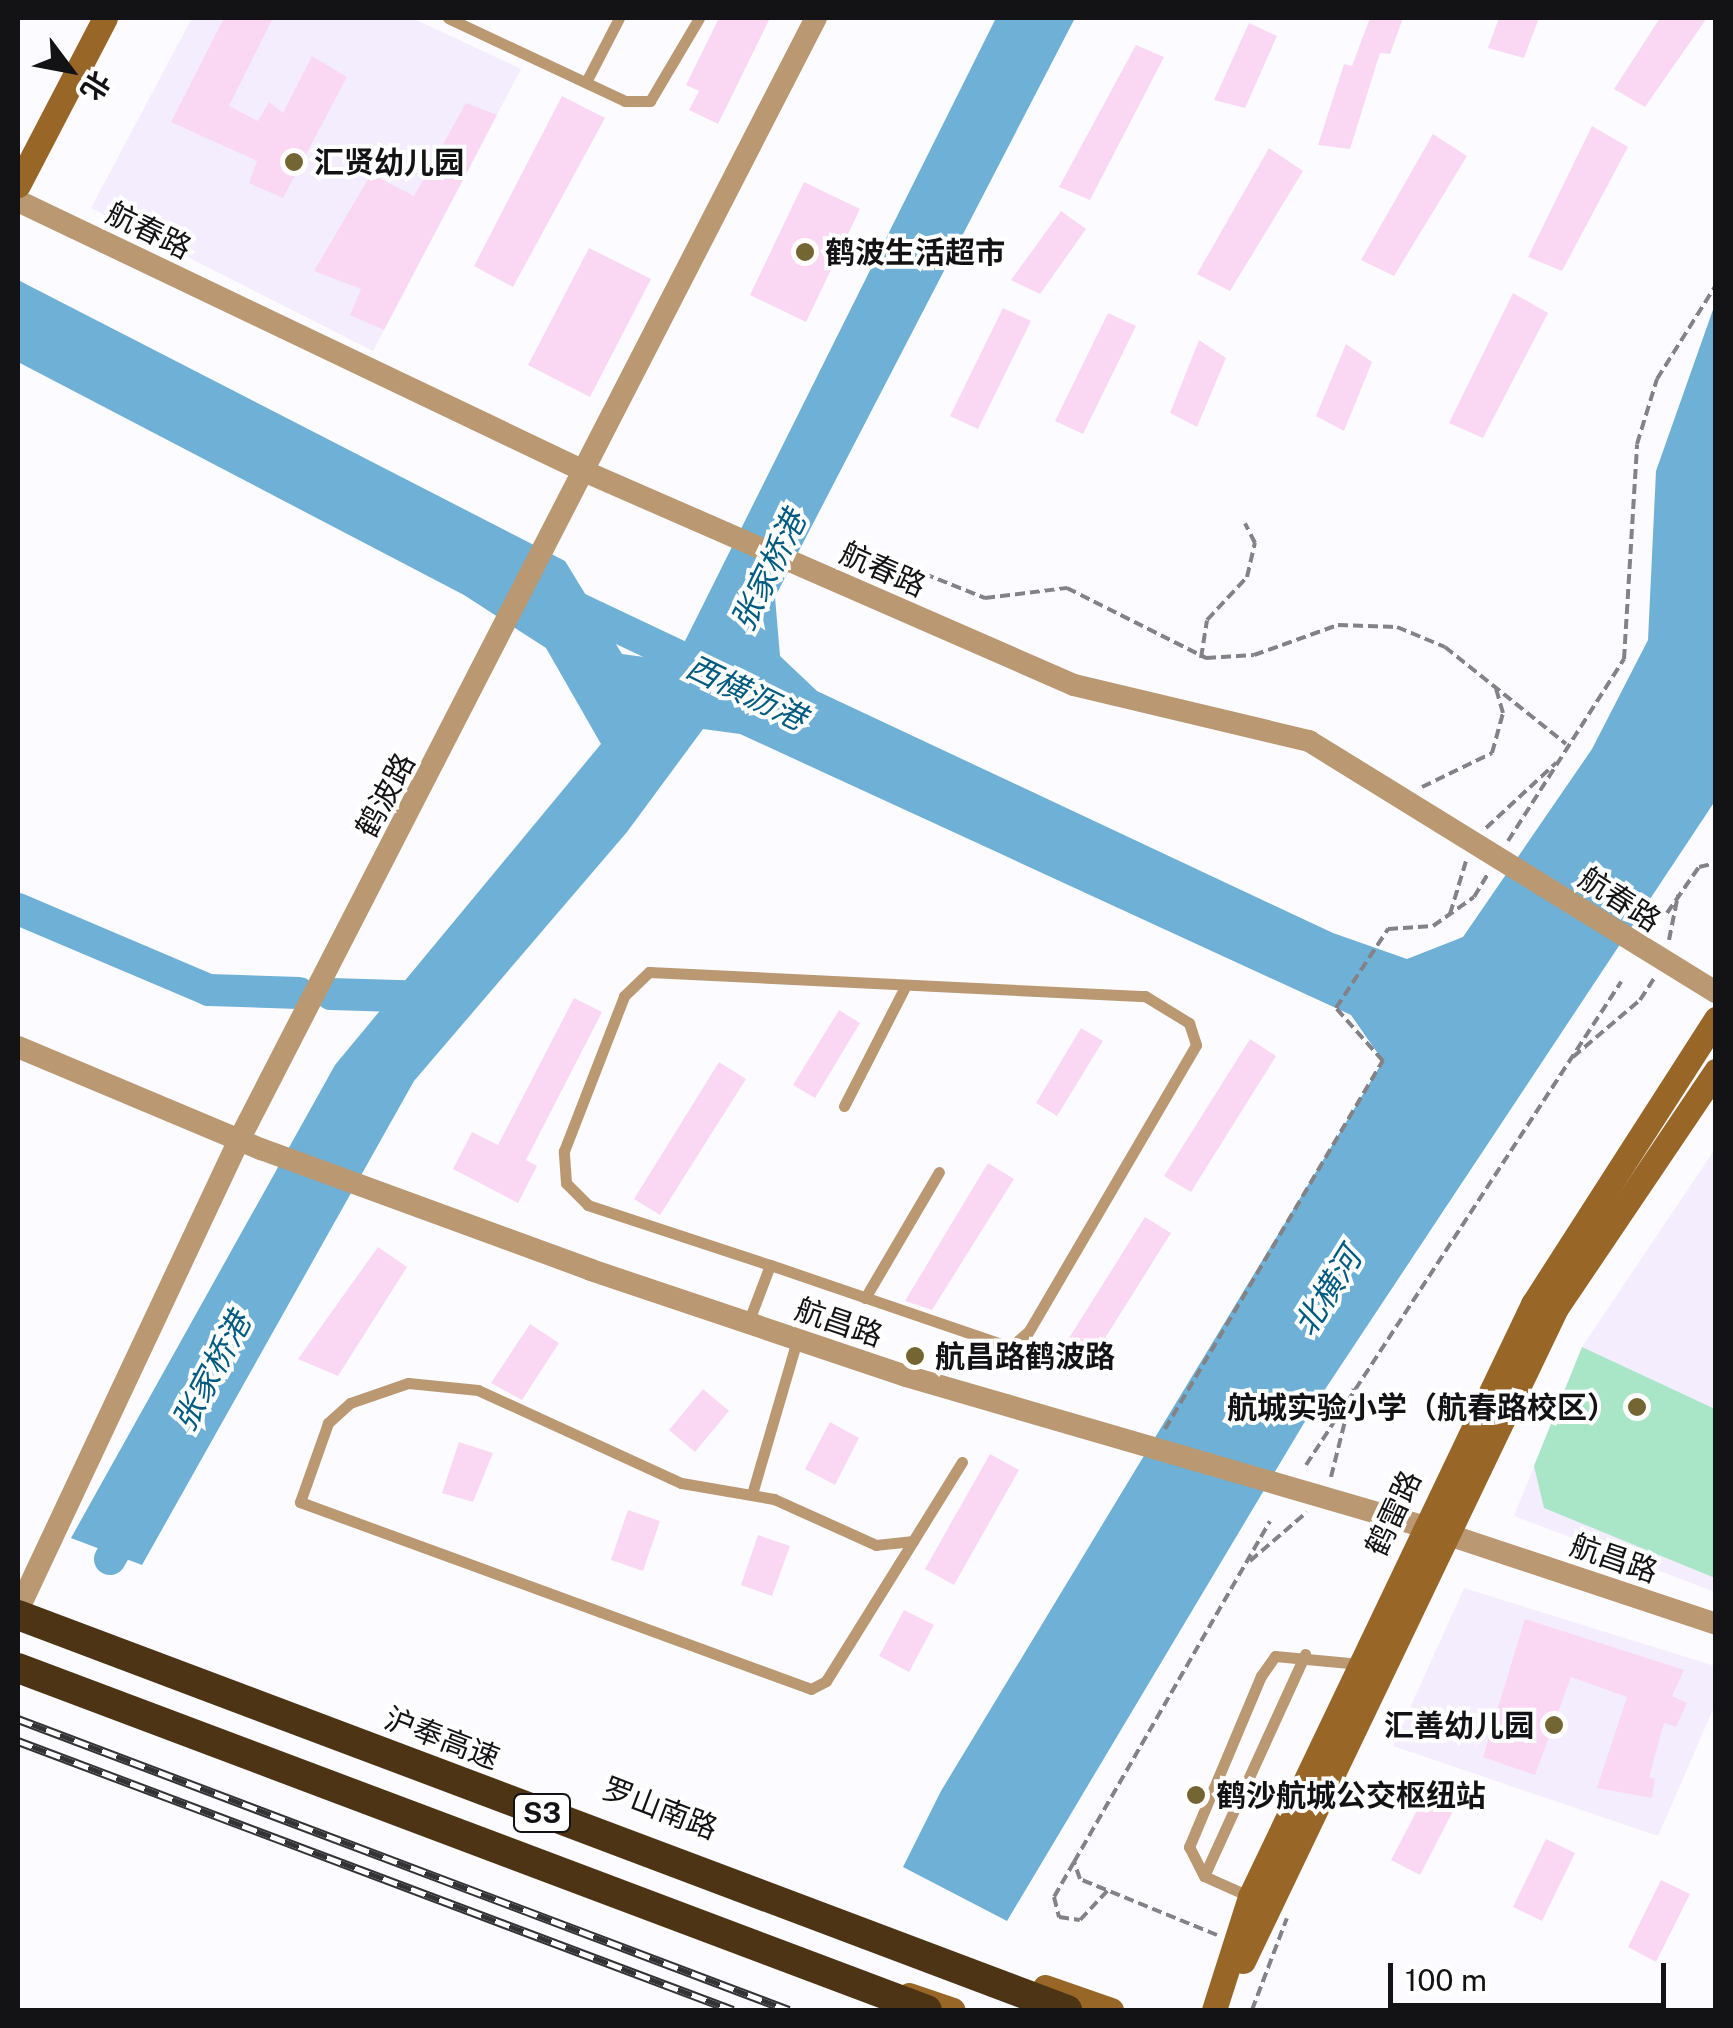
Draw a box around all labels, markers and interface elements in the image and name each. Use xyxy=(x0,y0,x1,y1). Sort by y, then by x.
north arrow xyxy=(20,20,120,120)
text: 北 xyxy=(74,66,117,107)
place label: 汇贤幼儿园 xyxy=(314,144,464,180)
marker: 汇贤幼儿园 xyxy=(283,151,305,173)
street label: 航春路 xyxy=(101,194,197,266)
place label: 鹤波生活超市 xyxy=(825,234,1005,270)
marker: 鹤波生活超市 xyxy=(794,241,816,263)
water label: 张家桥港 xyxy=(724,505,814,637)
street label: 航春路 xyxy=(835,534,931,604)
water label: 西横沥港 xyxy=(680,648,812,738)
street label: 鹤波路 xyxy=(348,747,422,843)
street label: 航春路 xyxy=(1572,859,1668,939)
water label: 北横河 xyxy=(1286,1241,1370,1343)
street label: 航昌路 xyxy=(791,1290,887,1354)
water label: 张家桥港 xyxy=(165,1306,259,1438)
place label: 航昌路鹤波路 xyxy=(935,1338,1115,1374)
marker: 航昌路鹤波路 xyxy=(904,1345,926,1367)
place label: 航城实验小学（航春路校区） xyxy=(1227,1389,1617,1425)
marker: 航城实验小学（航春路校区） xyxy=(1626,1396,1648,1418)
street label: 鹤雷路 xyxy=(1358,1465,1428,1561)
street label: 航昌路 xyxy=(1566,1526,1662,1590)
street label: 沪奉高速 xyxy=(380,1700,504,1776)
place label: 汇善幼儿园 xyxy=(1384,1707,1534,1743)
marker: 汇善幼儿园 xyxy=(1543,1714,1565,1736)
street label: 罗山南路 xyxy=(598,1770,722,1846)
place label: 鹤沙航城公交枢纽站 xyxy=(1216,1777,1486,1813)
marker: 鹤沙航城公交枢纽站 xyxy=(1185,1784,1207,1806)
road number: S3 xyxy=(512,1790,572,1836)
scale bar xyxy=(1393,1943,1670,2005)
text: 100 m xyxy=(1405,1962,1487,1998)

